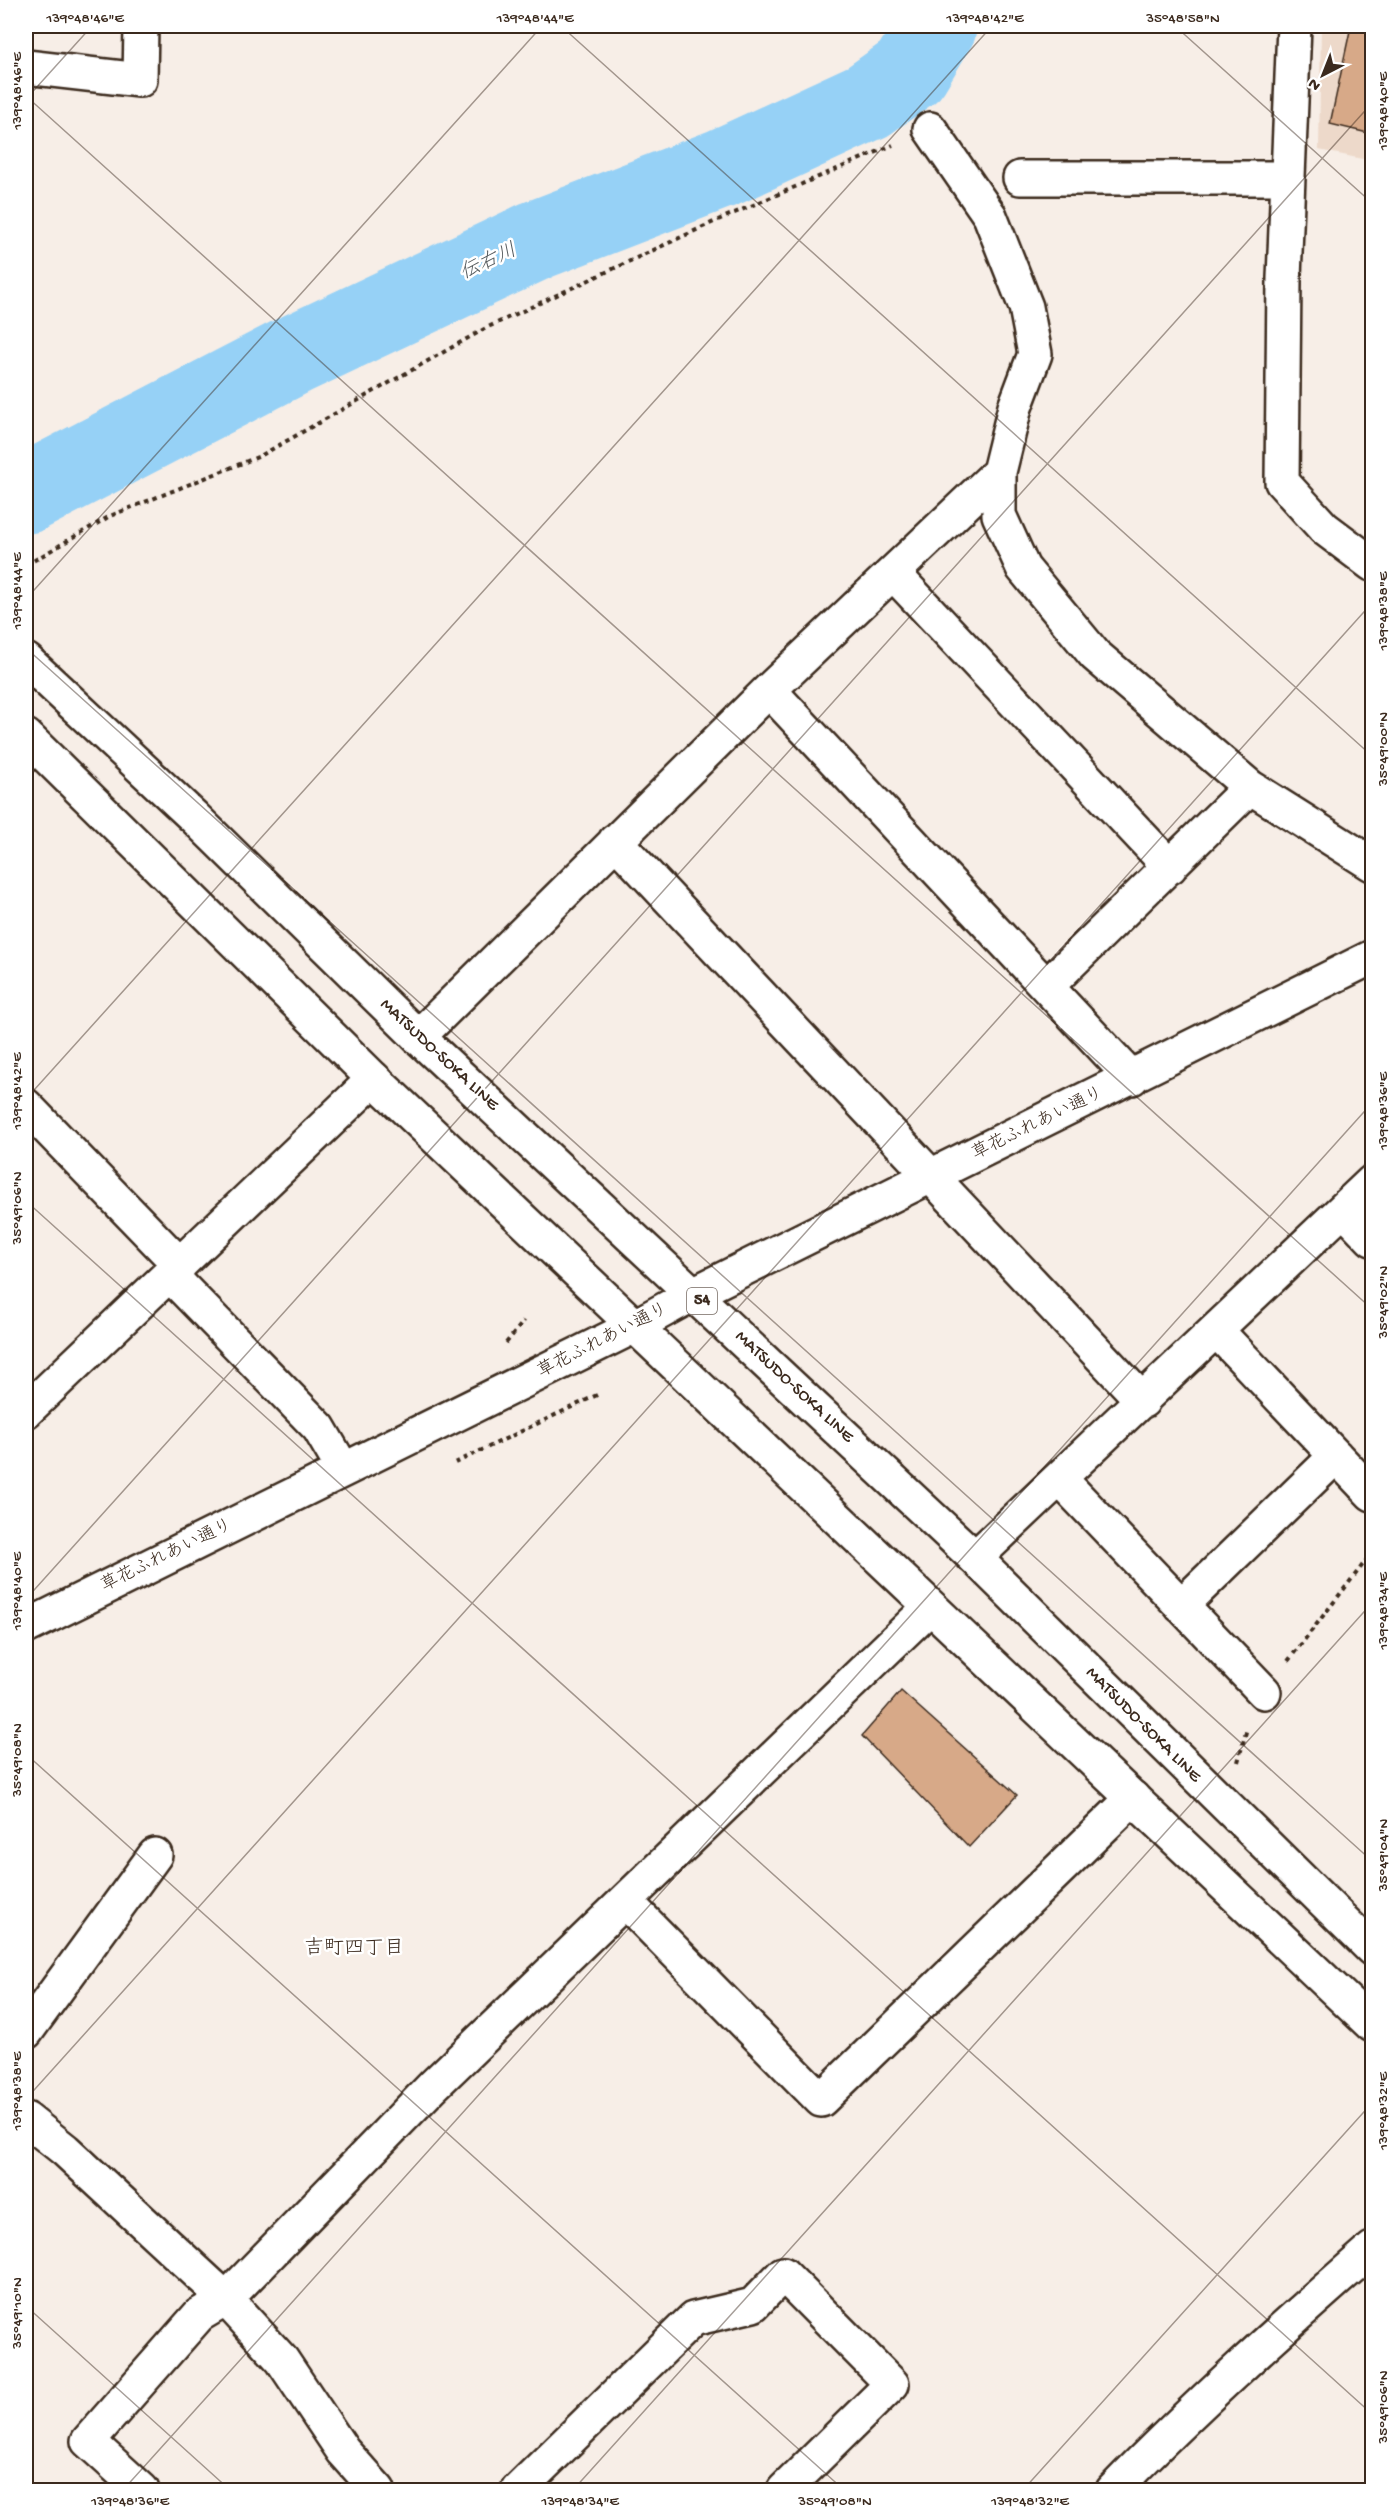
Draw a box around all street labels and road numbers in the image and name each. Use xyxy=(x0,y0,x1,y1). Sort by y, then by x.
street label: MATSUDO-SOKA LINE xyxy=(375,995,503,1116)
street label: 草花ふれあい通り xyxy=(968,1082,1107,1165)
road number: 54 xyxy=(687,1288,717,1314)
street label: 草花ふれあい通り xyxy=(534,1298,672,1383)
street label: MATSUDO-SOKA LINE xyxy=(730,1327,858,1448)
street label: 草花ふれあい通り xyxy=(97,1514,236,1597)
street label: MATSUDO-SOKA LINE xyxy=(1081,1663,1206,1788)

